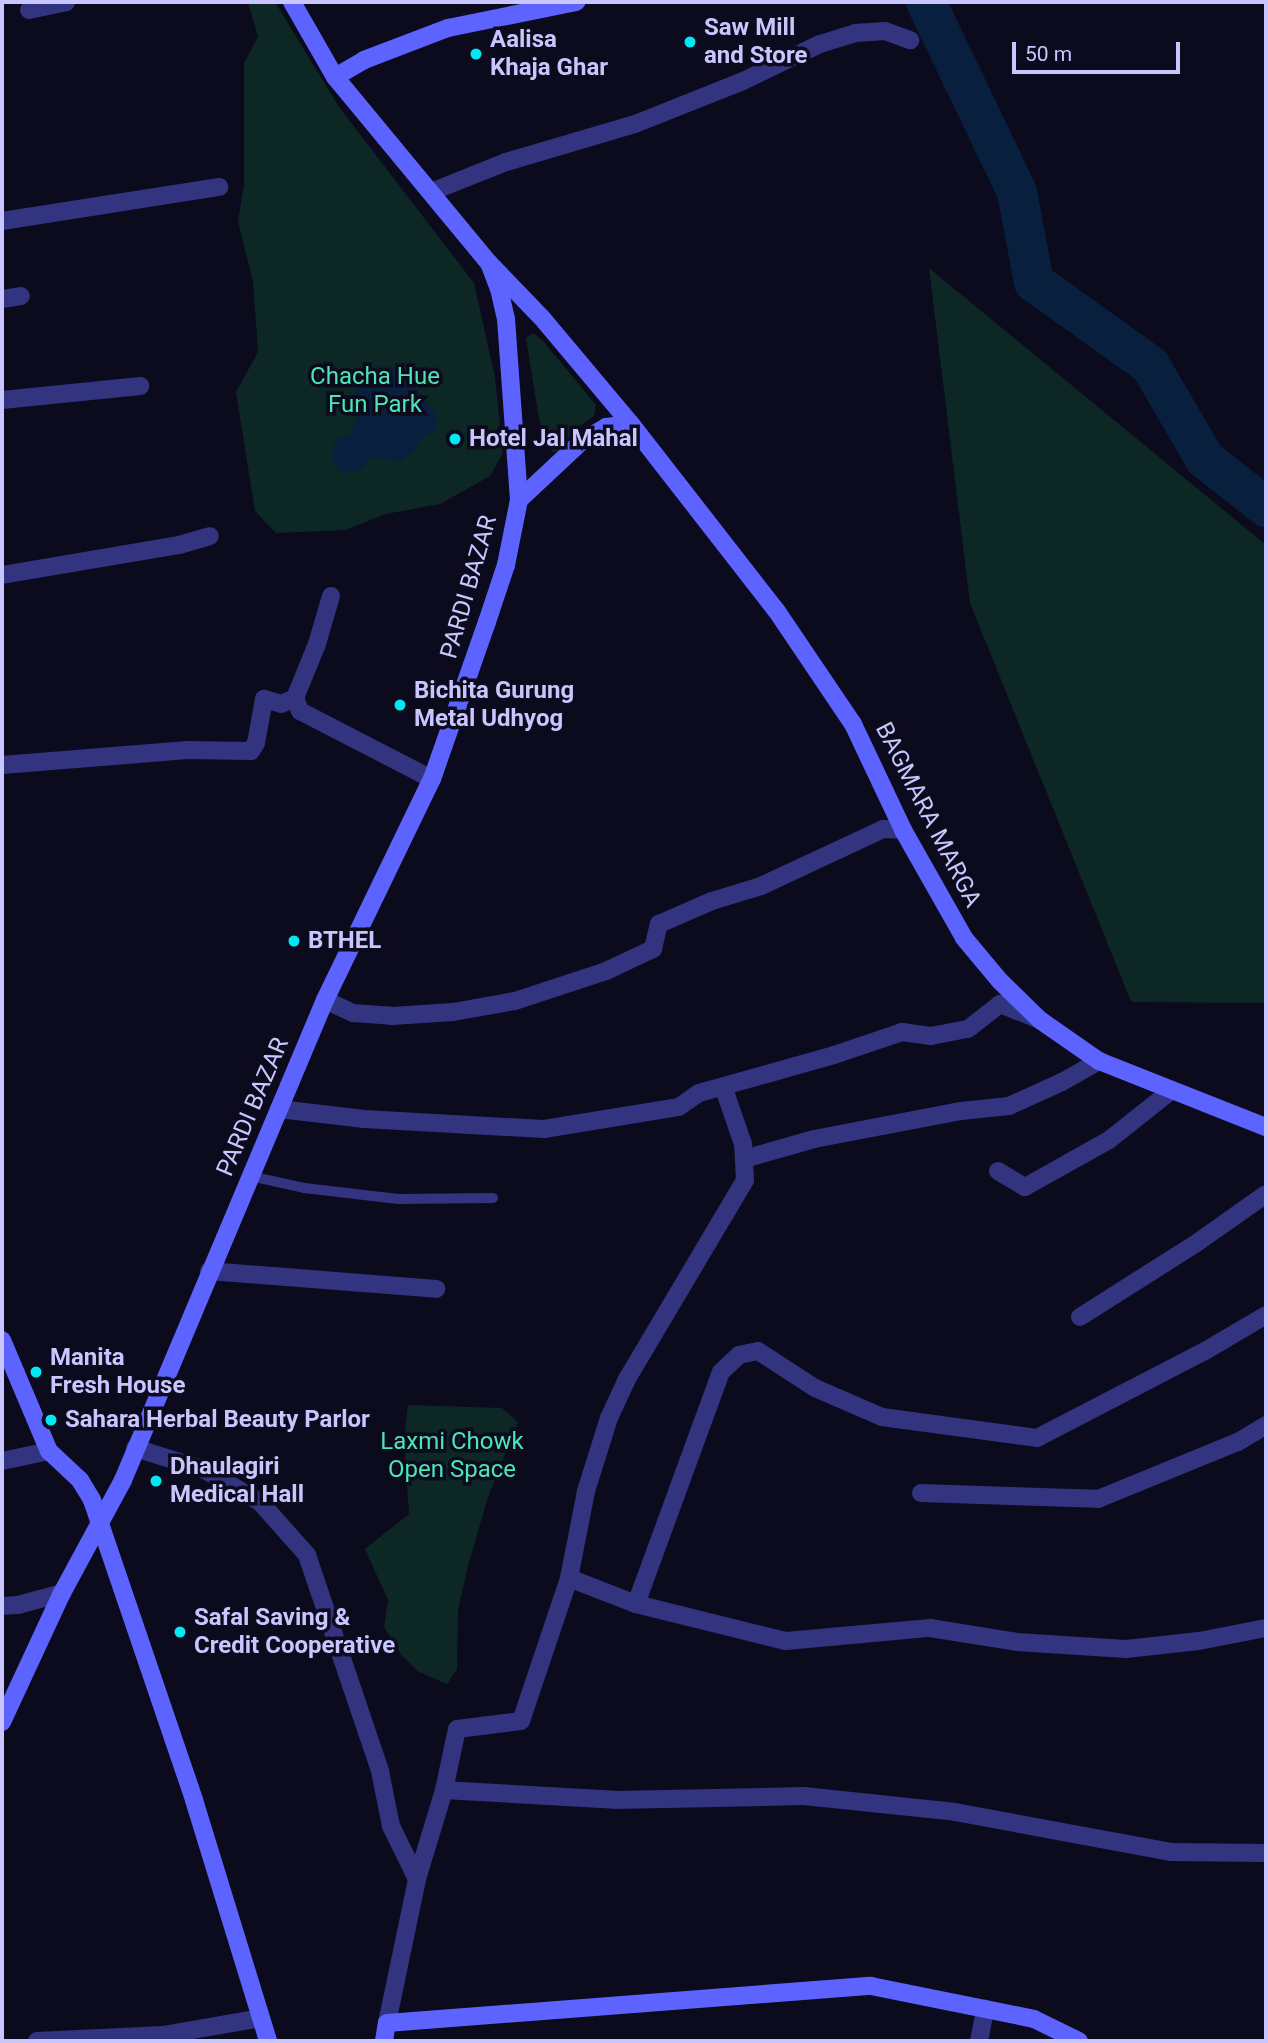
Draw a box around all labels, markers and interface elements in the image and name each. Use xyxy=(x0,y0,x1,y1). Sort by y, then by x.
place label: Saw Mill and Store xyxy=(704,14,807,70)
place label: Aalisa Khaja Ghar xyxy=(490,26,608,82)
scale bar xyxy=(1016,28,1184,72)
marker: Saw Mill and Store xyxy=(682,34,698,50)
text: 50 m xyxy=(1025,42,1072,66)
marker: Aalisa Khaja Ghar xyxy=(468,46,484,62)
park label: Chacha Hue Fun Park xyxy=(310,363,440,419)
place label: Hotel Jal Mahal xyxy=(469,425,638,453)
marker: Hotel Jal Mahal xyxy=(447,431,463,447)
street label: PARDI BAZAR xyxy=(435,512,503,662)
place label: Bichita Gurung Metal Udhyog xyxy=(414,677,574,733)
marker: Bichita Gurung Metal Udhyog xyxy=(392,697,408,713)
street label: BAGMARA MARGA xyxy=(869,718,987,912)
place label: BTHEL xyxy=(308,927,381,955)
marker: BTHEL xyxy=(286,933,302,949)
street label: PARDI BAZAR xyxy=(211,1033,295,1181)
place label: Manita Fresh House xyxy=(50,1344,185,1400)
marker: Manita Fresh House xyxy=(28,1364,44,1380)
place label: Sahara Herbal Beauty Parlor xyxy=(65,1406,370,1434)
marker: Sahara Herbal Beauty Parlor xyxy=(43,1412,59,1428)
park label: Laxmi Chowk Open Space xyxy=(380,1428,524,1484)
place label: Dhaulagiri Medical Hall xyxy=(170,1453,304,1509)
marker: Dhaulagiri Medical Hall xyxy=(148,1473,164,1489)
place label: Safal Saving & Credit Cooperative xyxy=(194,1604,395,1660)
marker: Safal Saving & Credit Cooperative xyxy=(172,1624,188,1640)

